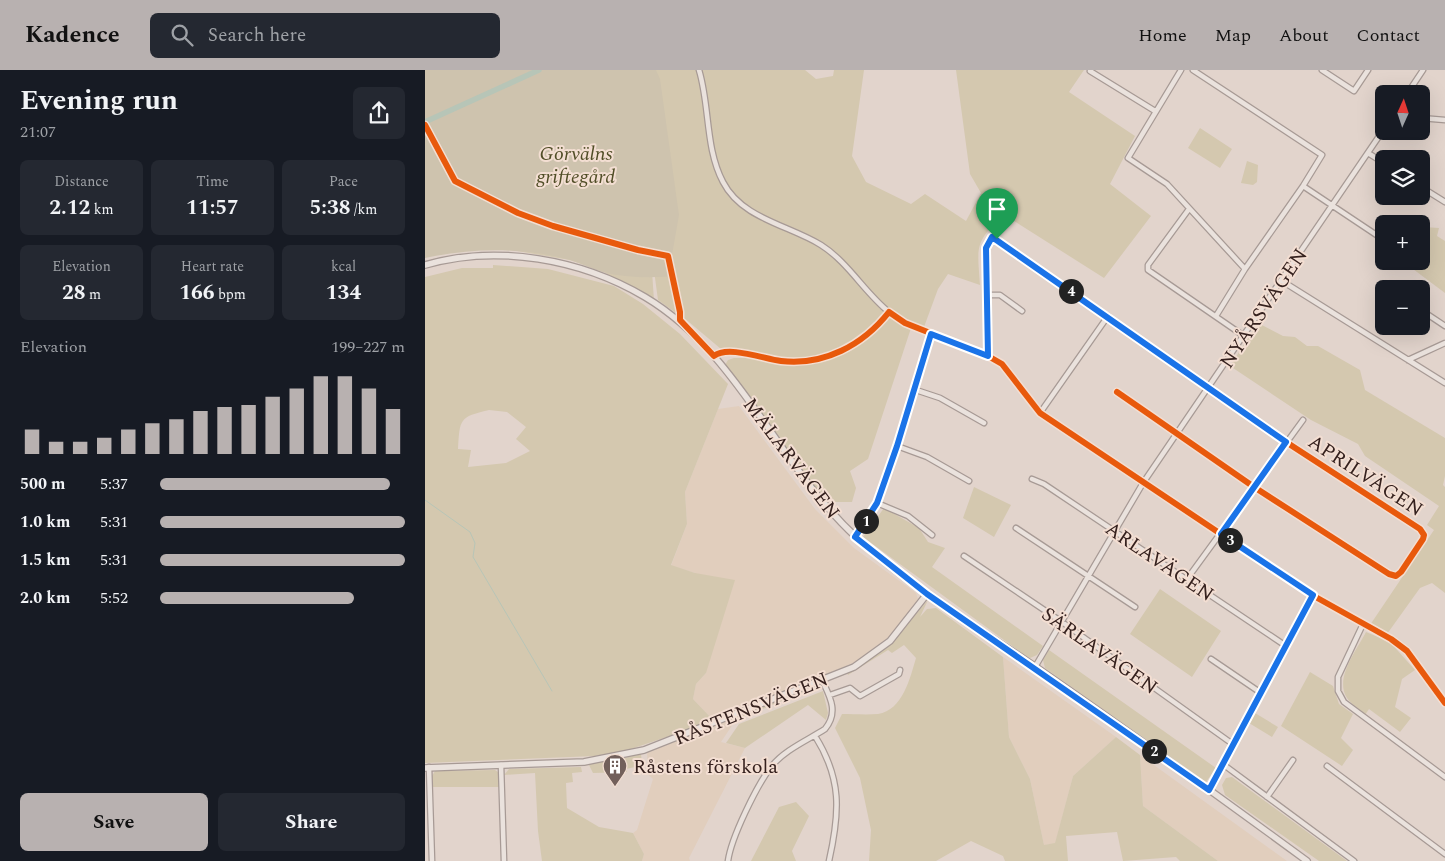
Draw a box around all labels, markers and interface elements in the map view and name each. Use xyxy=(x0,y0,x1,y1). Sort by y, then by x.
search box xyxy=(150,13,500,58)
text: Kadence xyxy=(25,17,120,53)
icon: search xyxy=(168,21,196,49)
text: Search here xyxy=(208,21,306,50)
text: Home xyxy=(1138,22,1187,49)
text: Map xyxy=(1215,22,1251,49)
text: About xyxy=(1279,22,1329,49)
text: Contact xyxy=(1357,22,1420,49)
text: Evening run xyxy=(20,79,178,122)
north arrow xyxy=(1375,85,1430,140)
map controls xyxy=(1375,85,1430,335)
button: share xyxy=(353,87,405,139)
text: 21:07 xyxy=(20,120,56,144)
park label: Görvälns griftegård xyxy=(536,139,615,192)
button: layers xyxy=(1375,150,1430,205)
text: Distance xyxy=(54,171,109,192)
text: Time xyxy=(196,171,229,192)
text: Pace xyxy=(329,171,358,192)
pin xyxy=(976,188,1018,239)
text: 2.12 xyxy=(49,192,90,224)
text: 11:57 xyxy=(186,192,239,224)
text: 5:38 xyxy=(310,192,351,224)
icon: arrive xyxy=(983,195,1011,223)
text: km xyxy=(90,199,114,220)
text: /km xyxy=(351,199,377,220)
button: + xyxy=(1375,215,1430,270)
street label: NYÅRSVÄGEN xyxy=(1212,242,1315,375)
text: Elevation xyxy=(52,256,111,277)
text: Heart rate xyxy=(181,256,244,277)
text: kcal xyxy=(331,256,356,277)
text: 28 xyxy=(62,277,86,309)
text: 166 xyxy=(179,277,215,309)
text: 134 xyxy=(326,277,361,309)
pin: 4 xyxy=(1059,278,1083,304)
button: − xyxy=(1375,280,1430,335)
text: 4 xyxy=(1068,281,1075,302)
text: m xyxy=(86,284,101,305)
text: bpm xyxy=(215,284,246,305)
text: Elevation xyxy=(20,335,87,359)
text: 199–227 m xyxy=(331,335,405,359)
street label: MÄLARVÄGEN xyxy=(735,391,847,526)
street label: APRILVÄGEN xyxy=(1302,427,1429,524)
text: 500 m xyxy=(20,472,65,496)
text: 5:37 xyxy=(100,472,128,496)
pin: 1 xyxy=(853,508,879,534)
text: 1.0 km xyxy=(20,510,70,534)
text: 5:31 xyxy=(100,510,128,534)
text: 1 xyxy=(863,511,870,532)
street label: ARLAVÄGEN xyxy=(1099,514,1220,609)
pin: 3 xyxy=(1217,528,1243,552)
text: 3 xyxy=(1227,530,1234,551)
text: 1.5 km xyxy=(20,548,70,572)
text: 5:31 xyxy=(100,548,128,572)
text: 2.0 km xyxy=(20,586,70,610)
text: 5:52 xyxy=(100,586,128,610)
street label: SÄRLAVÄGEN xyxy=(1035,599,1164,702)
street label: RÅSTENSVÄGEN xyxy=(670,664,833,754)
pin: 2 xyxy=(1141,738,1167,764)
text: 2 xyxy=(1151,741,1158,762)
place label: Råstens förskola xyxy=(633,752,778,782)
building icon: Råstens förskola xyxy=(602,753,628,787)
button: Save xyxy=(20,793,208,851)
button: Share xyxy=(218,793,405,851)

